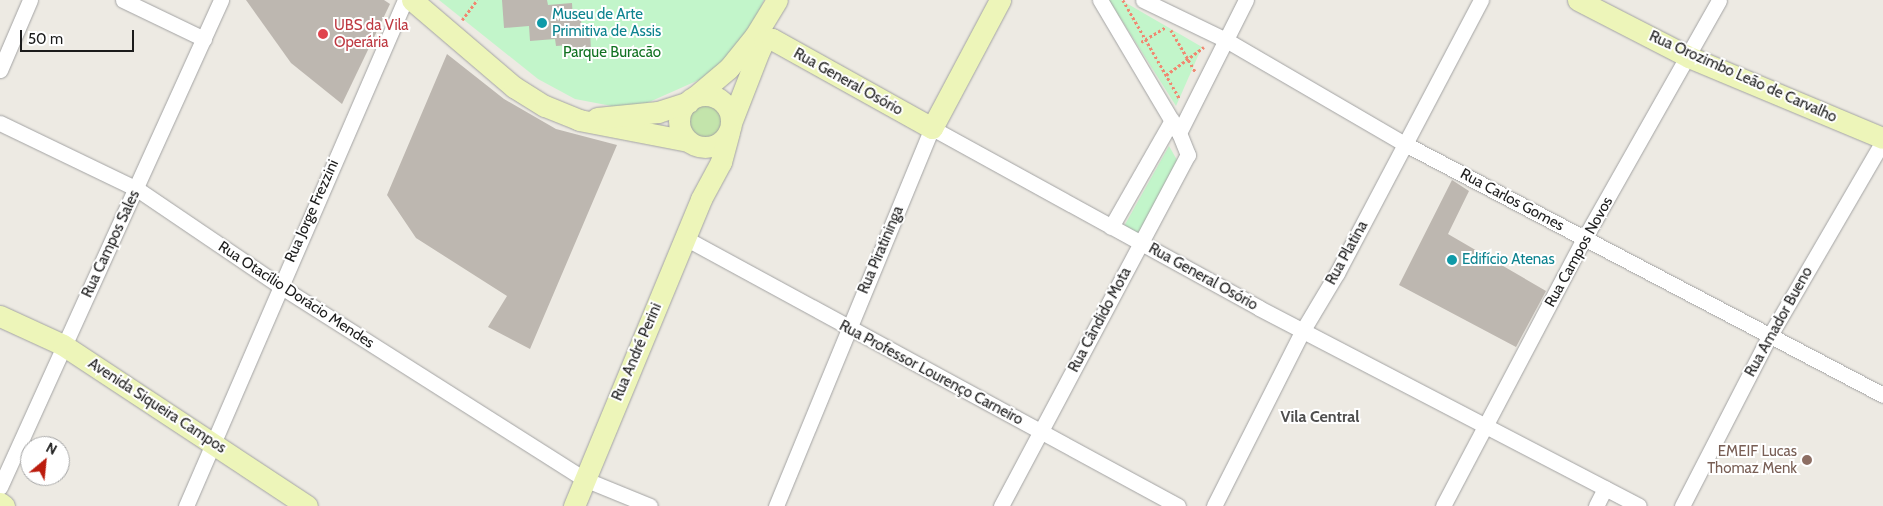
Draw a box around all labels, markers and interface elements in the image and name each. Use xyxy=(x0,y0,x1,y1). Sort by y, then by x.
place label: Museu de Arte Primitiva de Assis xyxy=(552,5,661,40)
place label: UBS da Vila Operária xyxy=(334,16,409,51)
marker: Museu de Arte Primitiva de Assis xyxy=(536,17,548,29)
scale bar xyxy=(22,20,136,52)
marker: UBS da Vila Operária xyxy=(316,27,330,41)
street label: Rua Orozimbo Leão de Carvalho xyxy=(1646,27,1840,127)
text: 50 m xyxy=(28,30,63,48)
park label: Parque Buracão xyxy=(563,44,661,62)
street label: Rua General Osório xyxy=(790,45,906,119)
street label: Rua Jorge Frezzini xyxy=(281,157,343,265)
street label: Rua Carlos Gomes xyxy=(1457,165,1567,235)
street label: Rua Campos Sales xyxy=(78,187,144,301)
street label: Rua Campos Novos xyxy=(1541,194,1617,310)
street label: Rua Piratininga xyxy=(854,203,908,297)
street label: Rua Platina xyxy=(1322,218,1372,288)
street label: Rua Otacílio Dorácio Mendes xyxy=(215,238,377,352)
street label: Rua General Osório xyxy=(1145,240,1261,314)
place label: Edifício Atenas xyxy=(1462,251,1555,269)
marker: Edifício Atenas xyxy=(1446,254,1458,266)
street label: Rua Amador Bueno xyxy=(1741,264,1817,380)
street label: Rua Cândido Mota xyxy=(1065,265,1135,375)
street label: Rua André Perini xyxy=(608,300,666,404)
street label: Rua Professor Lourenço Carneiro xyxy=(836,317,1026,429)
street label: Avenida Siqueira Campos xyxy=(85,355,229,457)
district label: Vila Central xyxy=(1281,407,1359,427)
north arrow xyxy=(20,436,70,486)
text: N xyxy=(43,438,60,459)
place label: EMEIF Lucas Thomaz Menk xyxy=(1707,442,1797,477)
marker: EMEIF Lucas Thomaz Menk xyxy=(1801,454,1813,466)

